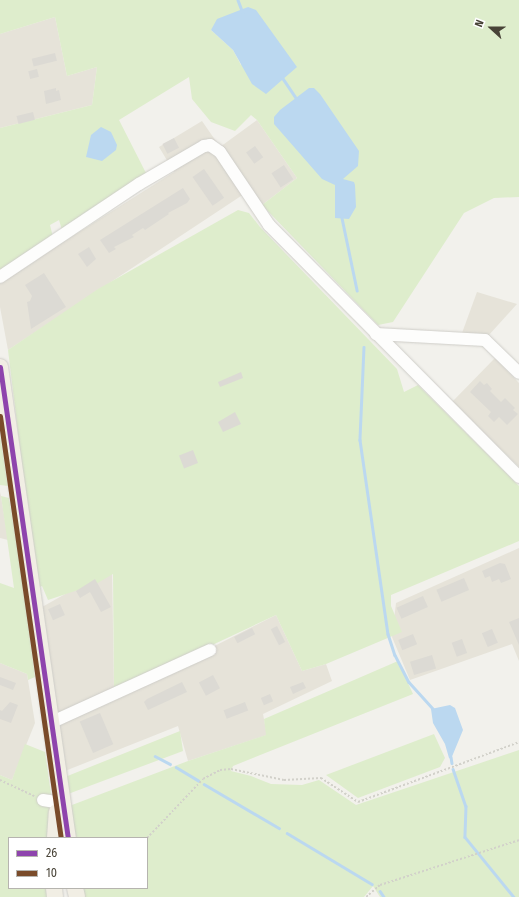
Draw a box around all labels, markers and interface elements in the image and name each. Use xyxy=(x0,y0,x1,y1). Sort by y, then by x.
north arrow xyxy=(471,8,511,48)
text: N xyxy=(472,18,487,29)
legend xyxy=(8,837,148,889)
text: 26 xyxy=(46,846,57,860)
text: 10 xyxy=(46,866,57,880)

